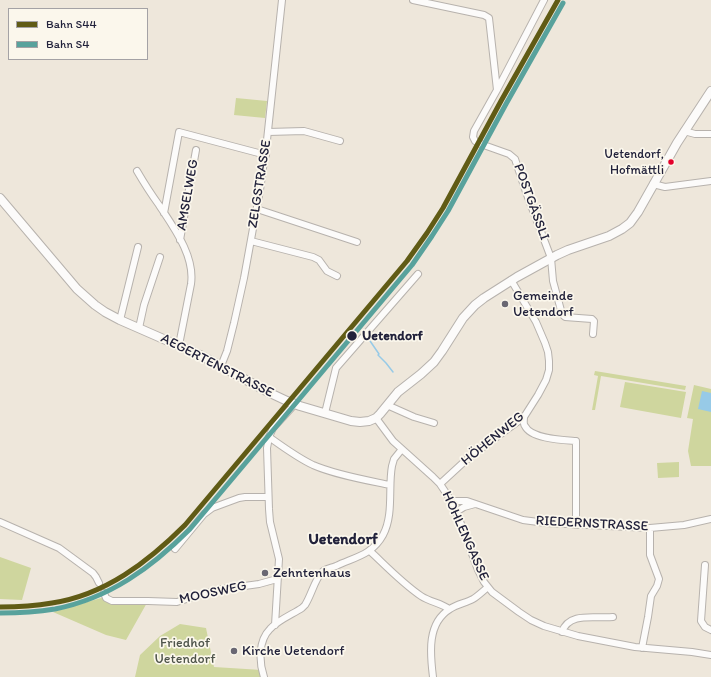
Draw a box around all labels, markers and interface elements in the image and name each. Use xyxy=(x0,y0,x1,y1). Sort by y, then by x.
legend xyxy=(8,8,148,60)
text: Bahn S44 xyxy=(46,17,97,31)
text: Bahn S4 xyxy=(46,37,90,51)
street label: ZELGSTRASSE xyxy=(245,139,275,229)
place label: Uetendorf, Hofmättli xyxy=(604,147,664,178)
marker: Uetendorf, Hofmättli xyxy=(666,157,676,167)
street label: AMSELWEG xyxy=(173,158,203,232)
street label: POSTGÄSSLI xyxy=(509,161,553,243)
place label: Gemeinde Uetendorf xyxy=(513,288,574,320)
marker: Gemeinde Uetendorf xyxy=(500,299,510,309)
place label: Uetendorf xyxy=(362,328,423,344)
marker: Uetendorf xyxy=(345,329,359,343)
street label: AEGERTENSTRASSE xyxy=(158,330,276,402)
street label: HÖHENWEG xyxy=(458,409,528,469)
street label: HOHLENGASSE xyxy=(438,489,492,583)
street label: RIEDERNSTRASSE xyxy=(535,513,649,535)
district label: Uetendorf xyxy=(308,530,378,550)
place label: Zehntenhaus xyxy=(273,565,351,581)
marker: Zehntenhaus xyxy=(260,568,270,578)
street label: MOOSWEG xyxy=(178,578,248,608)
park label: Friedhof Uetendorf xyxy=(155,635,215,668)
place label: Kirche Uetendorf xyxy=(242,643,345,659)
marker: Kirche Uetendorf xyxy=(229,646,239,656)

